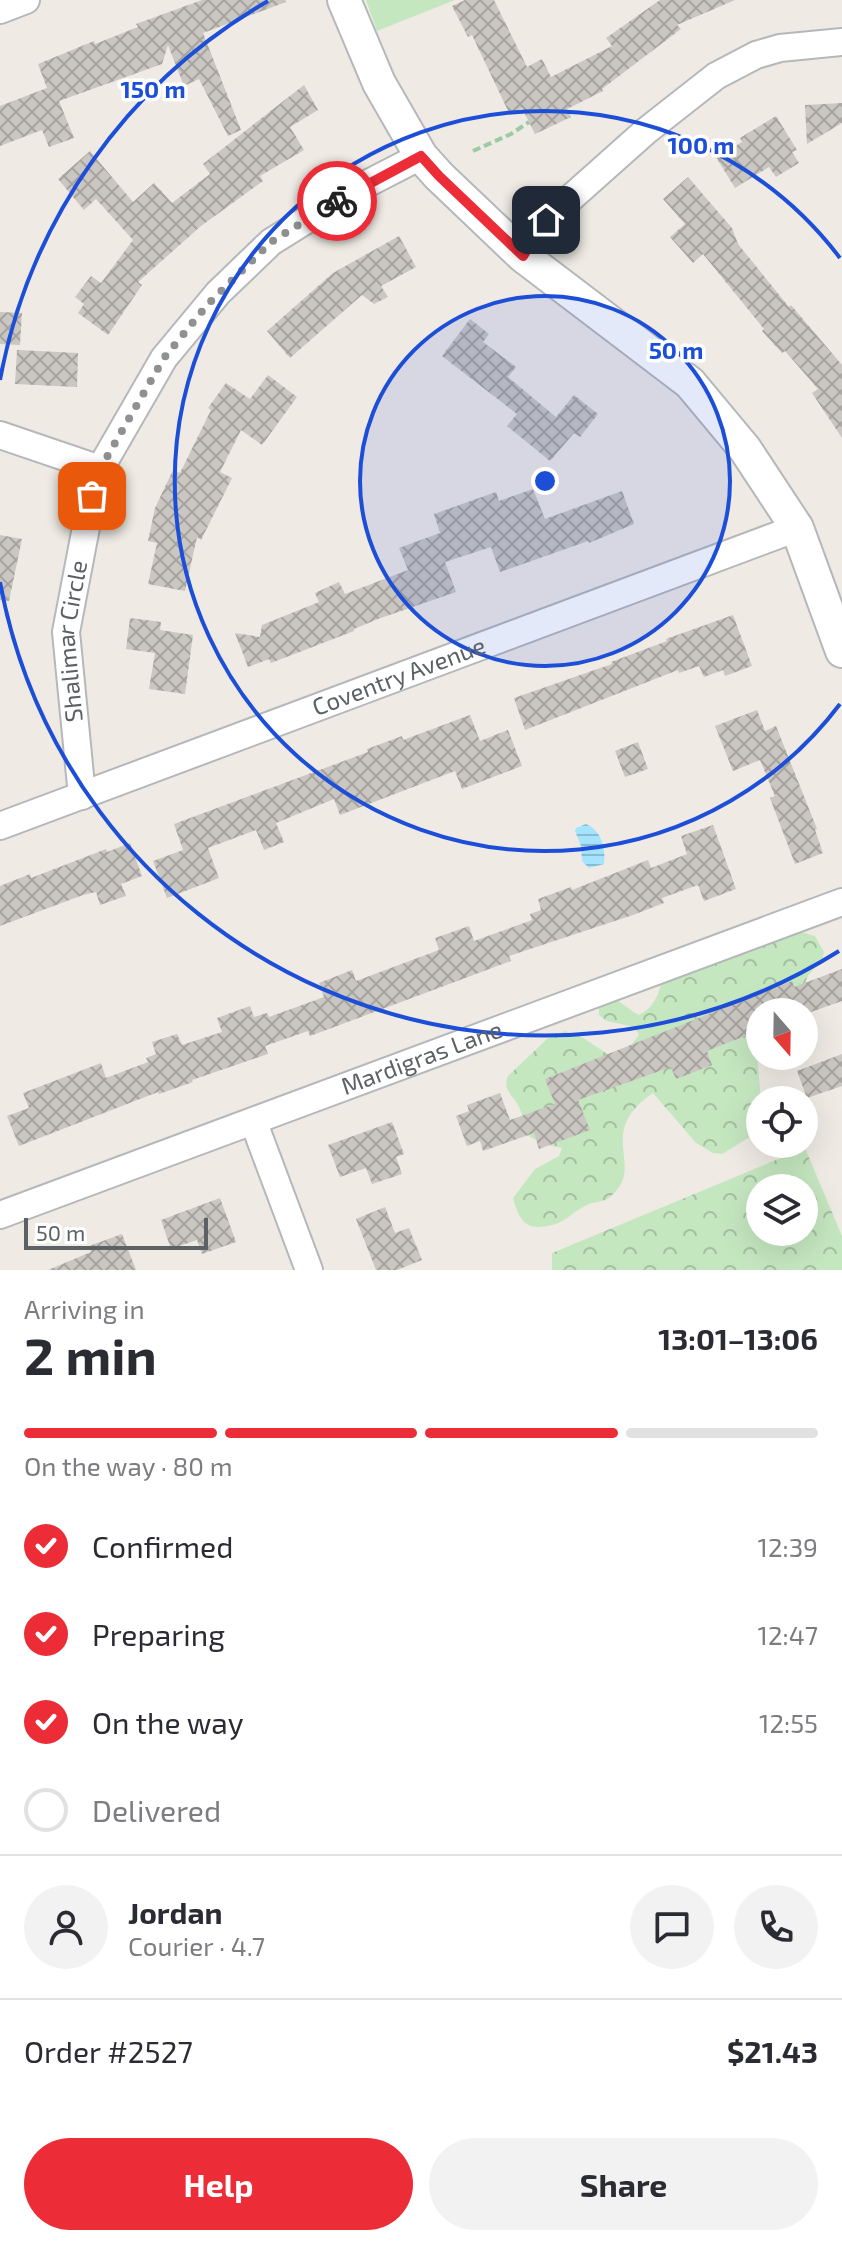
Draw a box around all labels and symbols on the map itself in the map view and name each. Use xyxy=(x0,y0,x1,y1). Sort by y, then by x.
text: 150 m xyxy=(120,74,186,103)
text: 100 m xyxy=(668,130,734,159)
courier xyxy=(297,161,377,241)
pin xyxy=(512,186,580,254)
text: 50 m xyxy=(649,335,703,364)
pin xyxy=(58,462,126,530)
centre of rings xyxy=(531,467,559,495)
street label: Shalimar Circle xyxy=(50,557,92,723)
street label: Coventry Avenue xyxy=(308,630,489,721)
north arrow xyxy=(746,998,818,1070)
street label: Mardigras Lane xyxy=(337,1014,506,1100)
scale bar xyxy=(24,1214,208,1250)

